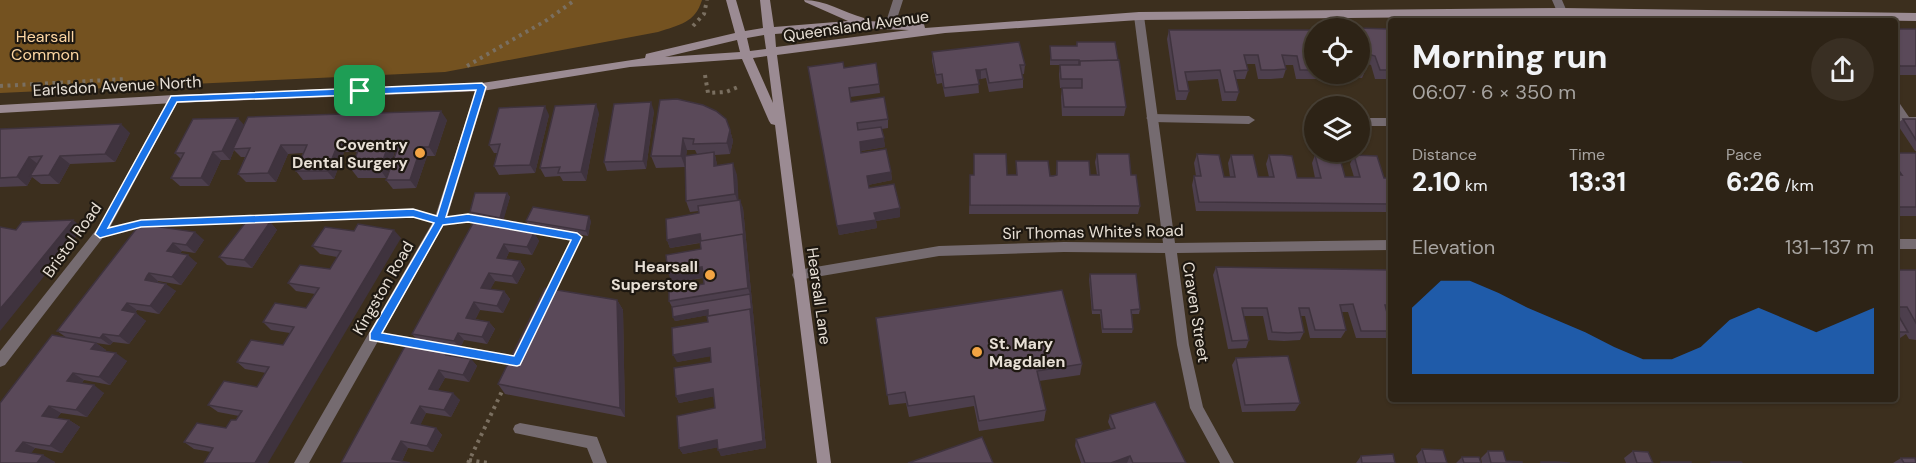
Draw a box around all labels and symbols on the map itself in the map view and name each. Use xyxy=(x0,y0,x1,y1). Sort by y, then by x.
street label: Queensland Avenue xyxy=(782,5,930,47)
park label: Hearsall Common xyxy=(11,26,79,65)
pin xyxy=(334,65,385,116)
street label: Earlsdon Avenue North xyxy=(32,71,202,101)
place label: Coventry Dental Surgery xyxy=(292,134,408,173)
marker: Coventry Dental Surgery xyxy=(413,146,427,160)
street label: Bristol Road xyxy=(38,198,106,282)
street label: Sir Thomas White's Road xyxy=(1002,220,1184,244)
street label: Kingston Road xyxy=(348,237,418,339)
street label: Hearsall Lane xyxy=(802,246,836,346)
place label: Hearsall Superstore xyxy=(611,256,698,295)
street label: Craven Street xyxy=(1178,260,1214,364)
marker: Hearsall Superstore xyxy=(703,268,717,282)
place label: St. Mary Magdalen xyxy=(989,333,1065,372)
marker: St. Mary Magdalen xyxy=(970,345,984,359)

